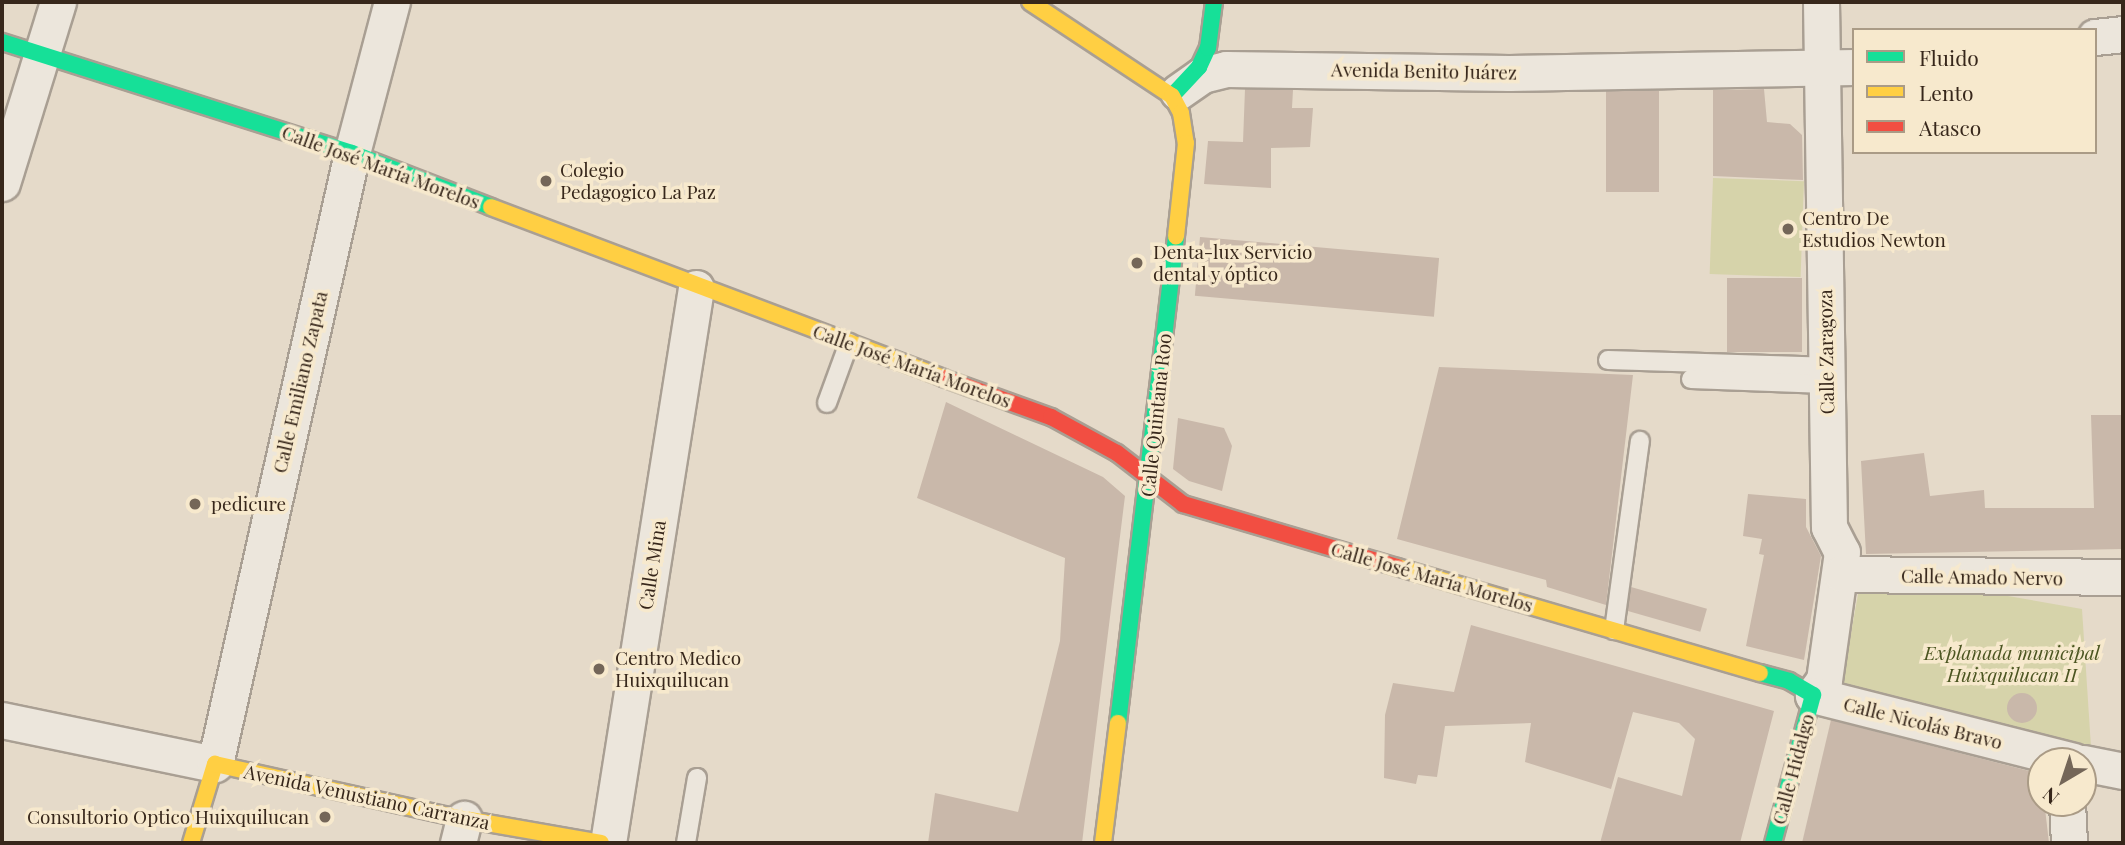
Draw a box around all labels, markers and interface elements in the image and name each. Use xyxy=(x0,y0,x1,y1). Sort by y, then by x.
legend xyxy=(1852,28,2097,154)
text: Fluido xyxy=(1919,43,1979,71)
street label: Avenida Benito Juárez xyxy=(1331,58,1517,84)
text: Lento xyxy=(1919,78,1973,106)
text: Atasco xyxy=(1919,113,1981,141)
street label: Calle José María Morelos xyxy=(279,121,483,213)
place label: Colegio Pedagogico La Paz xyxy=(560,159,716,203)
marker: Colegio Pedagogico La Paz xyxy=(538,173,554,189)
place label: Centro De Estudios Newton xyxy=(1802,207,1946,251)
marker: Centro De Estudios Newton xyxy=(1780,221,1796,237)
place label: Denta-lux Servicio dental y óptico xyxy=(1153,241,1313,285)
marker: Denta-lux Servicio dental y óptico xyxy=(1127,253,1147,273)
street label: Calle Emiliano Zapata xyxy=(268,289,332,475)
street label: Calle Zaragoza xyxy=(1814,289,1838,415)
street label: Calle José María Morelos xyxy=(810,320,1014,412)
street label: Calle Quintana Roo xyxy=(1136,332,1176,498)
place label: pedicure xyxy=(211,493,286,515)
marker: pedicure xyxy=(185,494,205,514)
street label: Calle Mina xyxy=(634,519,670,611)
street label: Calle José María Morelos xyxy=(1328,537,1536,617)
street label: Calle Amado Nervo xyxy=(1900,564,2064,590)
park label: Explanada municipal Huixquilucan II xyxy=(1924,642,2100,686)
place label: Centro Medico Huixquilucan xyxy=(615,647,741,691)
marker: Centro Medico Huixquilucan xyxy=(589,659,609,679)
street label: Calle Nicolás Bravo xyxy=(1841,692,2005,754)
street label: Calle Hidalgo xyxy=(1767,711,1819,827)
north arrow xyxy=(2027,747,2097,817)
street label: Avenida Venustiano Carranza xyxy=(242,760,492,834)
text: N xyxy=(2037,782,2064,811)
place label: Consultorio Optico Huixquilucan xyxy=(27,806,309,828)
marker: Consultorio Optico Huixquilucan xyxy=(315,807,335,827)

